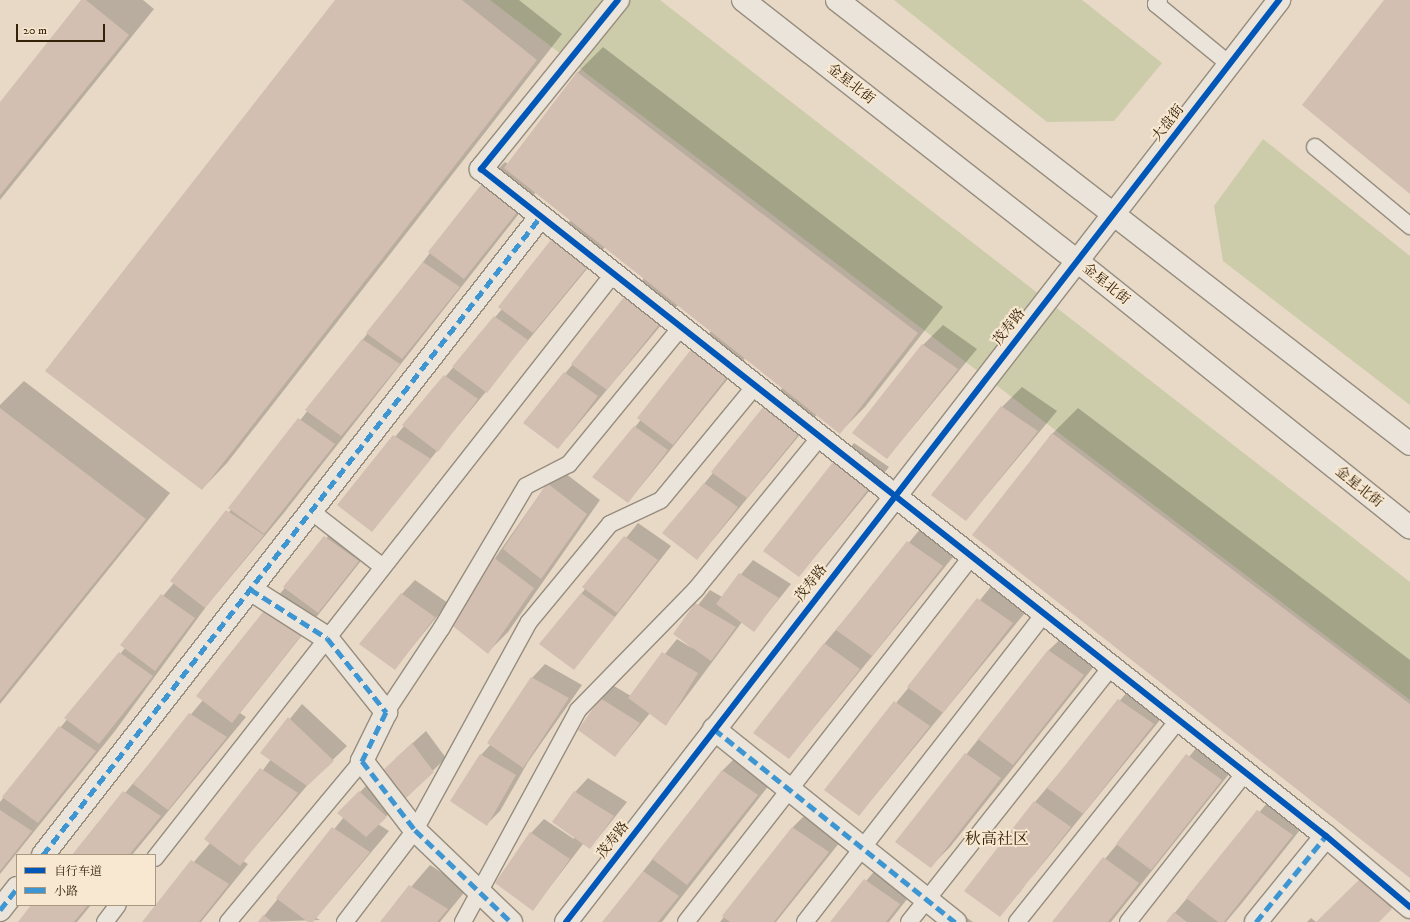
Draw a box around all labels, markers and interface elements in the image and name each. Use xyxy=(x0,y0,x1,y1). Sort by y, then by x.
scale bar xyxy=(18,16,107,42)
text: 20 m xyxy=(23,23,47,38)
street label: 金星北街 xyxy=(824,60,878,108)
street label: 大盘街 xyxy=(1148,101,1188,145)
street label: 金星北街 xyxy=(1079,260,1133,308)
street label: 茂寿路 xyxy=(989,305,1029,349)
street label: 金星北街 xyxy=(1332,463,1386,511)
street label: 茂寿路 xyxy=(791,561,831,605)
street label: 茂寿路 xyxy=(593,818,633,862)
district label: 秋高社区 xyxy=(965,829,1029,849)
legend xyxy=(16,854,156,906)
text: 自行车道 xyxy=(54,864,102,879)
text: 小路 xyxy=(54,884,78,899)

